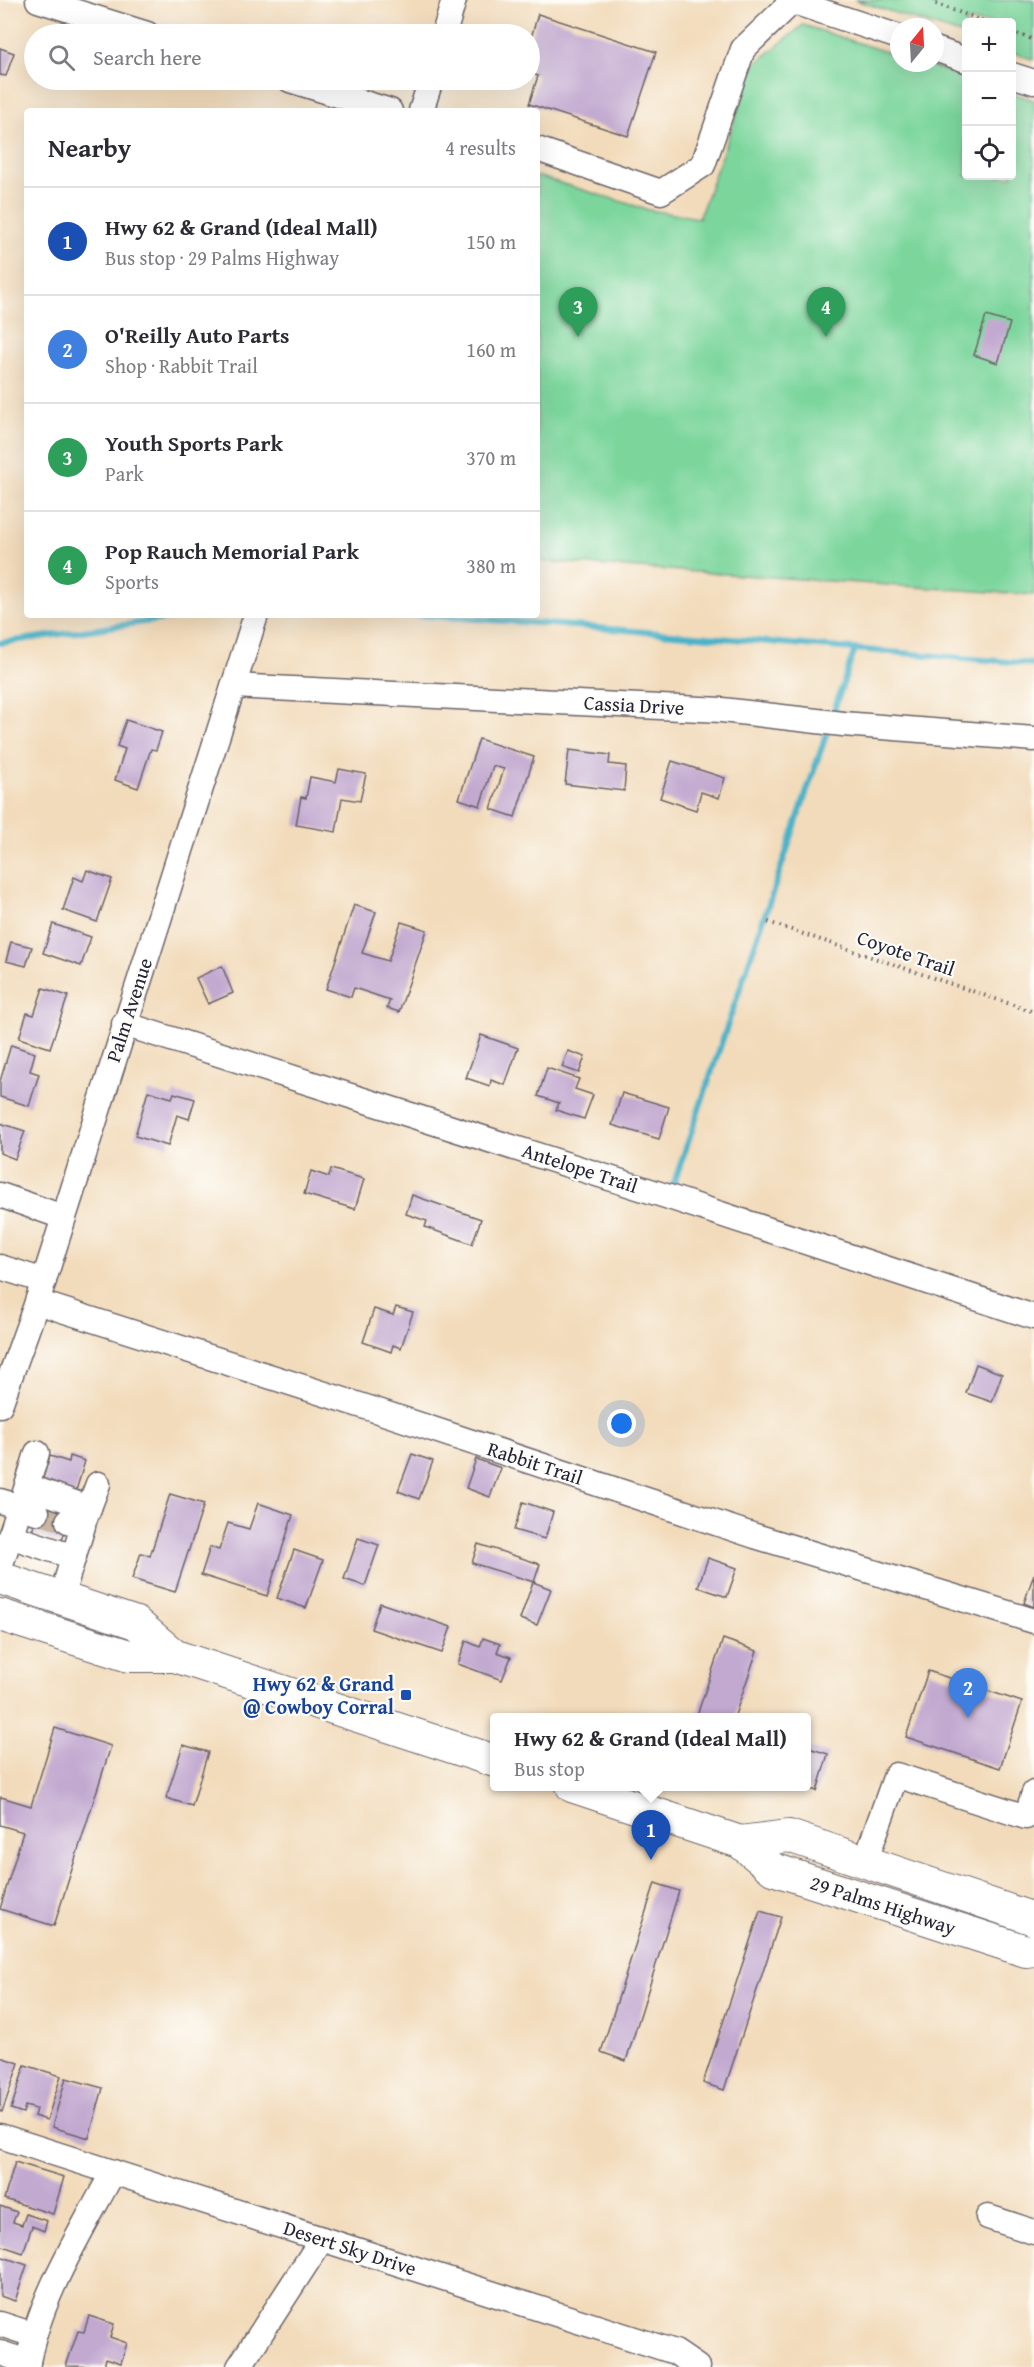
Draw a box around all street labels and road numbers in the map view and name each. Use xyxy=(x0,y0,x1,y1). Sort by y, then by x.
street label: Cassia Drive xyxy=(583,687,685,722)
street label: Coyote Trail xyxy=(853,922,959,983)
street label: Palm Avenue xyxy=(98,954,159,1066)
street label: Antelope Trail xyxy=(519,1135,642,1200)
street label: Rabbit Trail xyxy=(484,1433,587,1492)
street label: 29 Palms Highway xyxy=(807,1867,960,1942)
street label: Desert Sky Drive xyxy=(280,2212,420,2283)

